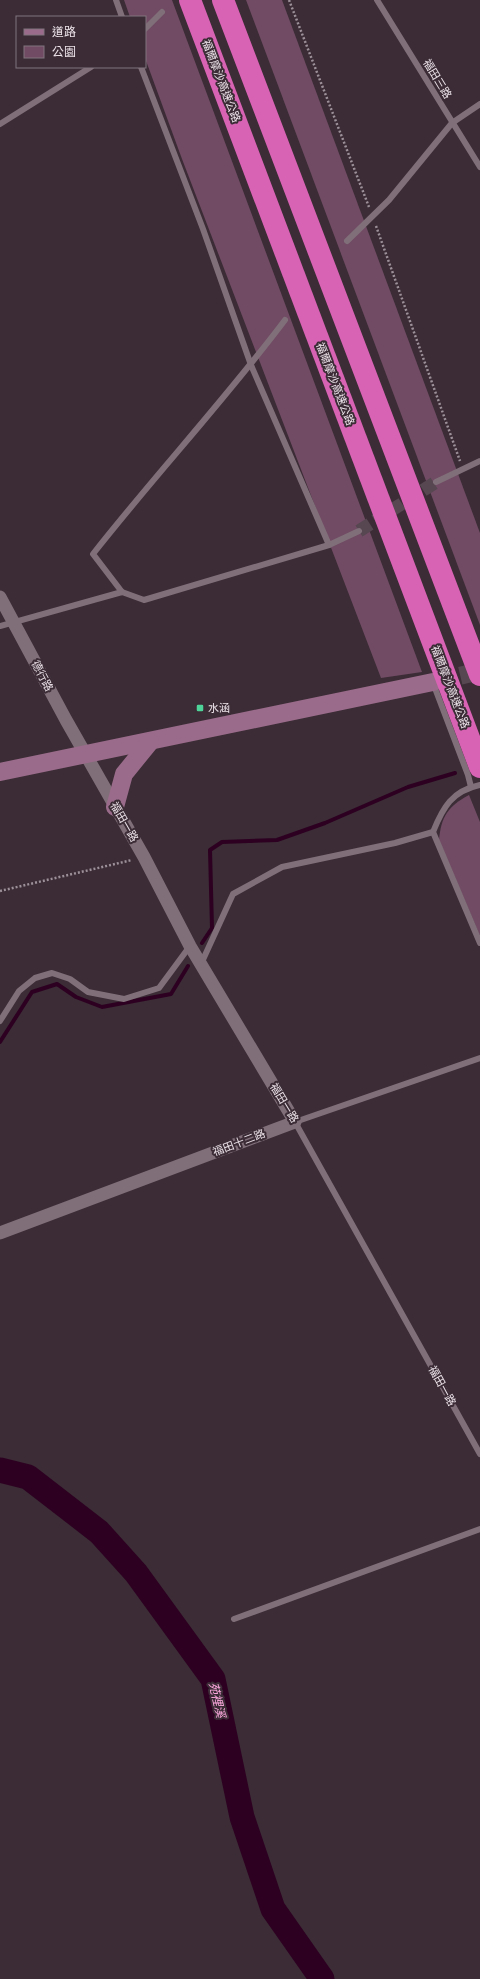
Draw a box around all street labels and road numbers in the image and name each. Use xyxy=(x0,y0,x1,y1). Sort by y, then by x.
street label: 福爾摩沙高速公路 xyxy=(199,38,243,124)
street label: 福田三路 xyxy=(420,57,454,101)
street label: 福爾摩沙高速公路 xyxy=(313,341,357,427)
street label: 福爾摩沙高速公路 xyxy=(428,644,472,730)
street label: 德行路 xyxy=(29,658,55,694)
street label: 福田一路 xyxy=(107,800,141,844)
street label: 福田一路 xyxy=(267,1081,301,1125)
street label: 福田十二路 xyxy=(211,1127,267,1159)
street label: 福田一路 xyxy=(426,1364,458,1408)

